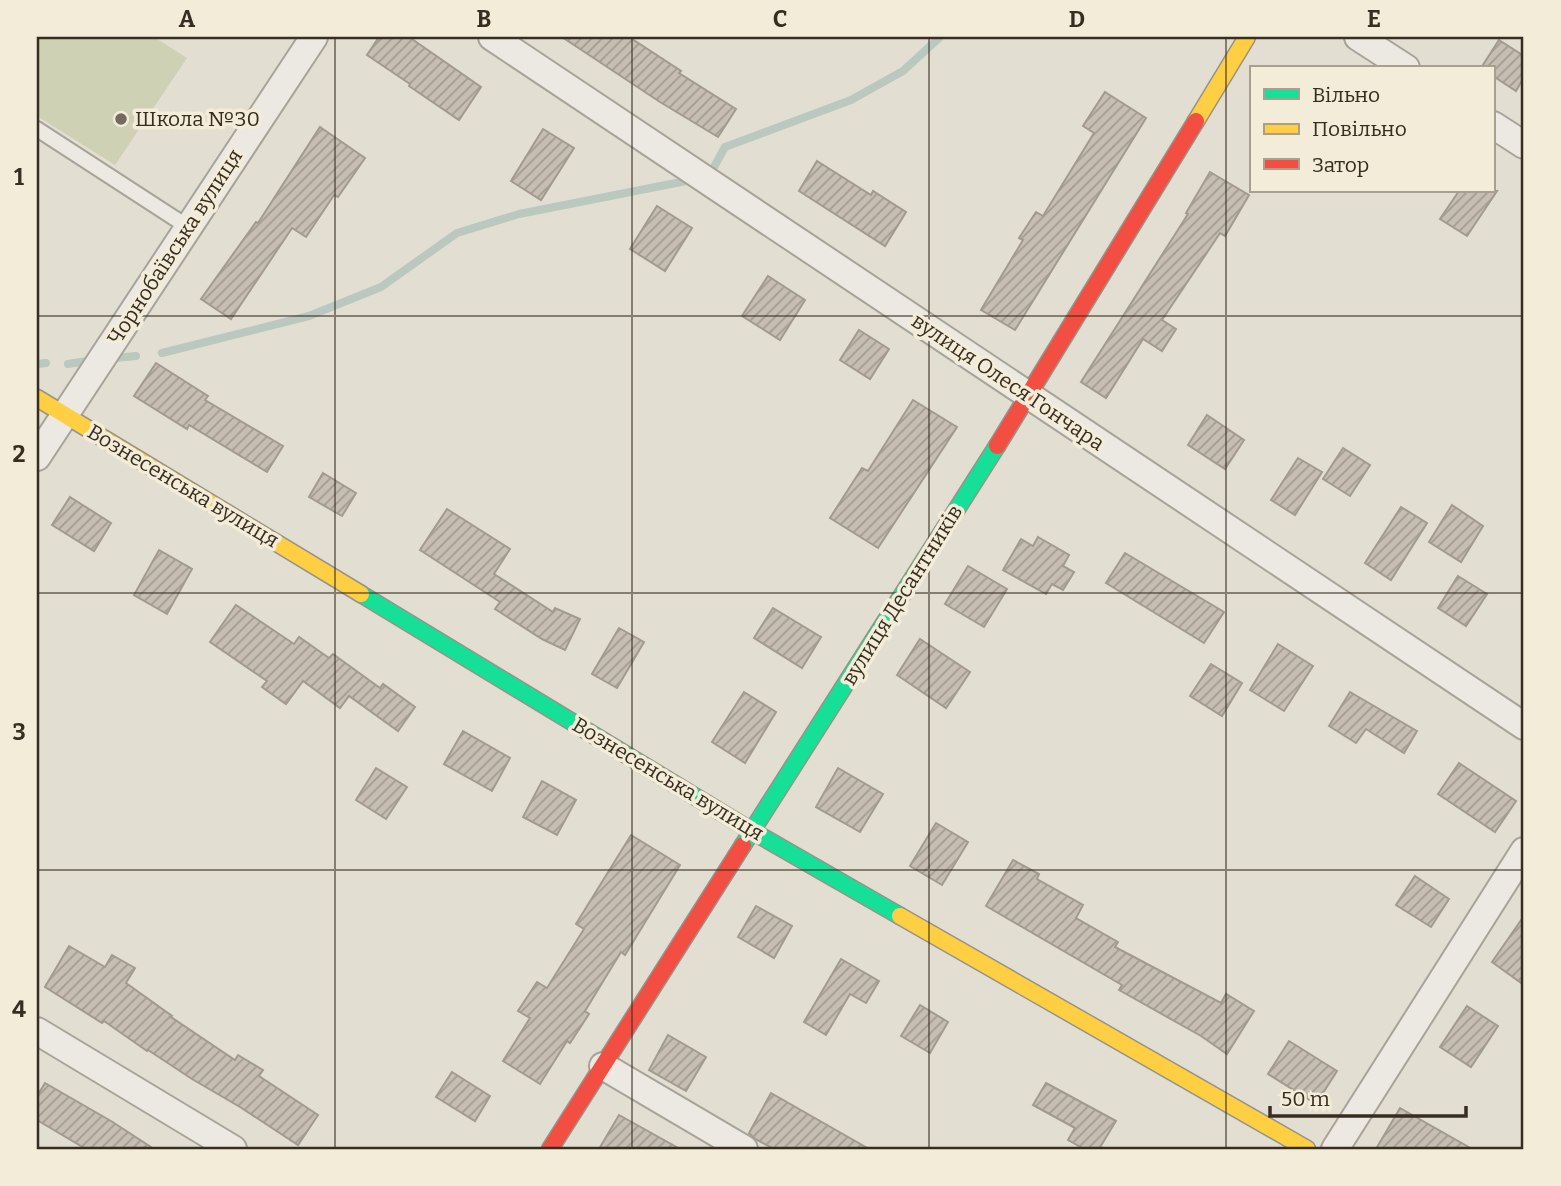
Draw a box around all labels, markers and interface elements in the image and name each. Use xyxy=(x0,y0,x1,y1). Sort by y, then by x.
text: A xyxy=(179,5,196,33)
text: B xyxy=(477,5,491,33)
text: C xyxy=(773,5,787,33)
text: D xyxy=(1069,5,1085,33)
text: E xyxy=(1367,5,1381,33)
legend xyxy=(1250,66,1494,192)
text: Вільно xyxy=(1312,82,1380,108)
place label: Школа №30 xyxy=(135,106,260,132)
marker: Школа №30 xyxy=(113,111,129,127)
text: Повільно xyxy=(1312,116,1407,142)
street label: Чорнобаївська вулиця xyxy=(102,144,248,350)
text: Затор xyxy=(1312,152,1369,178)
text: 1 xyxy=(14,163,24,191)
street label: вулиця Олеся Гончара xyxy=(907,308,1110,457)
street label: Вознесенська вулиця xyxy=(83,419,283,553)
text: 2 xyxy=(13,440,26,468)
street label: вулиця Десантників xyxy=(836,500,968,690)
street label: Вознесенська вулиця xyxy=(568,712,768,846)
text: 3 xyxy=(12,718,26,746)
text: 4 xyxy=(12,995,26,1023)
scale bar xyxy=(1270,1074,1466,1118)
text: 50 m xyxy=(1281,1086,1330,1112)

